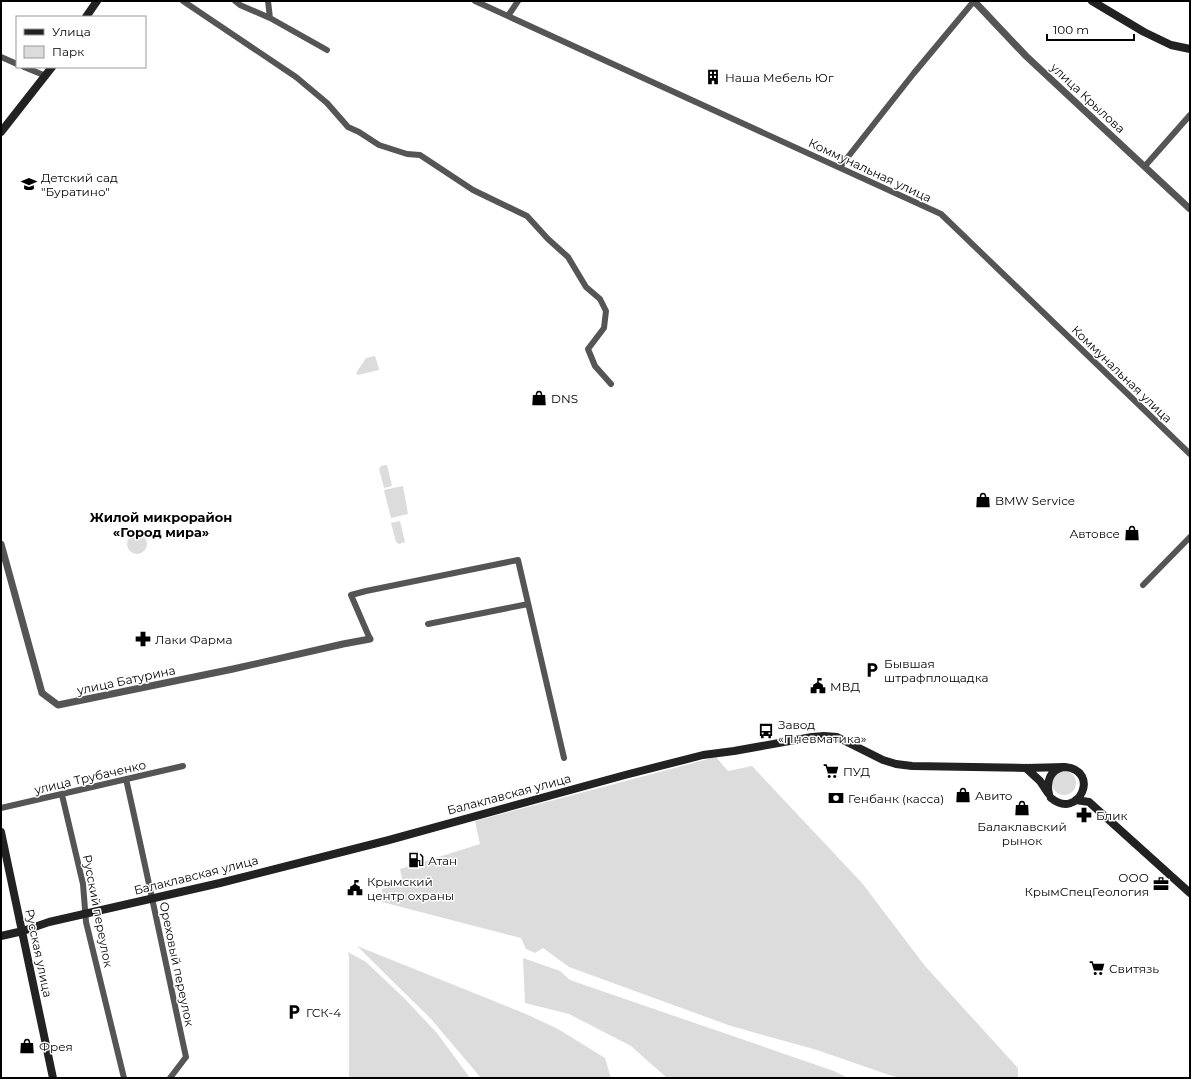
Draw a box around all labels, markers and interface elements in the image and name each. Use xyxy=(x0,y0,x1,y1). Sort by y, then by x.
legend xyxy=(16,16,146,68)
scale bar xyxy=(1047,16,1134,42)
text: 100 m xyxy=(1053,22,1089,37)
text: Улица xyxy=(52,24,91,39)
text: Парк xyxy=(52,44,84,59)
street label: улица Крылова xyxy=(1047,59,1128,136)
building icon: Наша Мебель Юг xyxy=(704,68,722,86)
place label: Наша Мебель Юг xyxy=(725,70,834,85)
street label: Коммунальная улица xyxy=(806,135,934,205)
place label: Детский сад "Буратино" xyxy=(41,170,118,199)
school or university icon: Детский сад "Буратино" xyxy=(20,175,38,193)
street label: Коммунальная улица xyxy=(1069,322,1175,426)
shop icon: DNS xyxy=(530,389,548,407)
place label: DNS xyxy=(551,391,578,406)
shop icon: BMW Service xyxy=(974,491,992,509)
place label: BMW Service xyxy=(995,493,1075,508)
district label: Жилой микрорайон «Город мира» xyxy=(90,509,232,540)
shop icon: Автовсе xyxy=(1123,524,1141,542)
place label: Автовсе xyxy=(1069,526,1120,541)
pharmacy icon: Лаки Фарма xyxy=(134,630,152,648)
place label: Лаки Фарма xyxy=(155,632,233,647)
place label: Бывшая штрафплощадка xyxy=(884,656,989,685)
parking icon: Бывшая штрафплощадка xyxy=(863,661,881,679)
street label: улица Батурина xyxy=(74,662,177,698)
public building icon: МВД xyxy=(809,677,827,695)
place label: МВД xyxy=(830,679,860,694)
place label: Завод «Пневматика» xyxy=(778,717,867,746)
bus stop icon: Завод «Пневматика» xyxy=(757,722,775,740)
street label: улица Трубаченко xyxy=(32,757,148,797)
supermarket icon: ПУД xyxy=(822,762,840,780)
place label: ПУД xyxy=(843,764,871,779)
street label: Балаклавская улица xyxy=(445,770,573,818)
shop icon: Авито xyxy=(954,786,972,804)
place label: Авито xyxy=(975,788,1013,803)
bank icon: Генбанк (касса) xyxy=(827,789,845,807)
place label: Генбанк (касса) xyxy=(848,791,944,806)
shop icon: Балаклавский рынок xyxy=(1013,799,1031,817)
pharmacy icon: Блик xyxy=(1075,806,1093,824)
place label: Блик xyxy=(1096,808,1127,823)
place label: Балаклавский рынок xyxy=(977,819,1067,848)
fuel station icon: Атан xyxy=(407,851,425,869)
street label: Балаклавская улица xyxy=(132,852,260,898)
street label: Русский переулок xyxy=(80,853,116,969)
place label: Атан xyxy=(428,853,457,868)
place label: ООО КрымСпецГеология xyxy=(1024,870,1149,899)
place label: Крымский центр охраны xyxy=(367,874,454,903)
office icon: ООО КрымСпецГеология xyxy=(1152,875,1170,893)
public building icon: Крымский центр охраны xyxy=(346,879,364,897)
street label: Ореховый переулок xyxy=(156,900,198,1028)
street label: Русская улица xyxy=(22,907,56,999)
supermarket icon: Свитязь xyxy=(1088,959,1106,977)
place label: Свитязь xyxy=(1109,961,1159,976)
parking icon: ГСК-4 xyxy=(285,1003,303,1021)
place label: ГСК-4 xyxy=(306,1005,341,1020)
shop icon: Фрея xyxy=(18,1037,36,1055)
place label: Фрея xyxy=(39,1039,73,1054)

